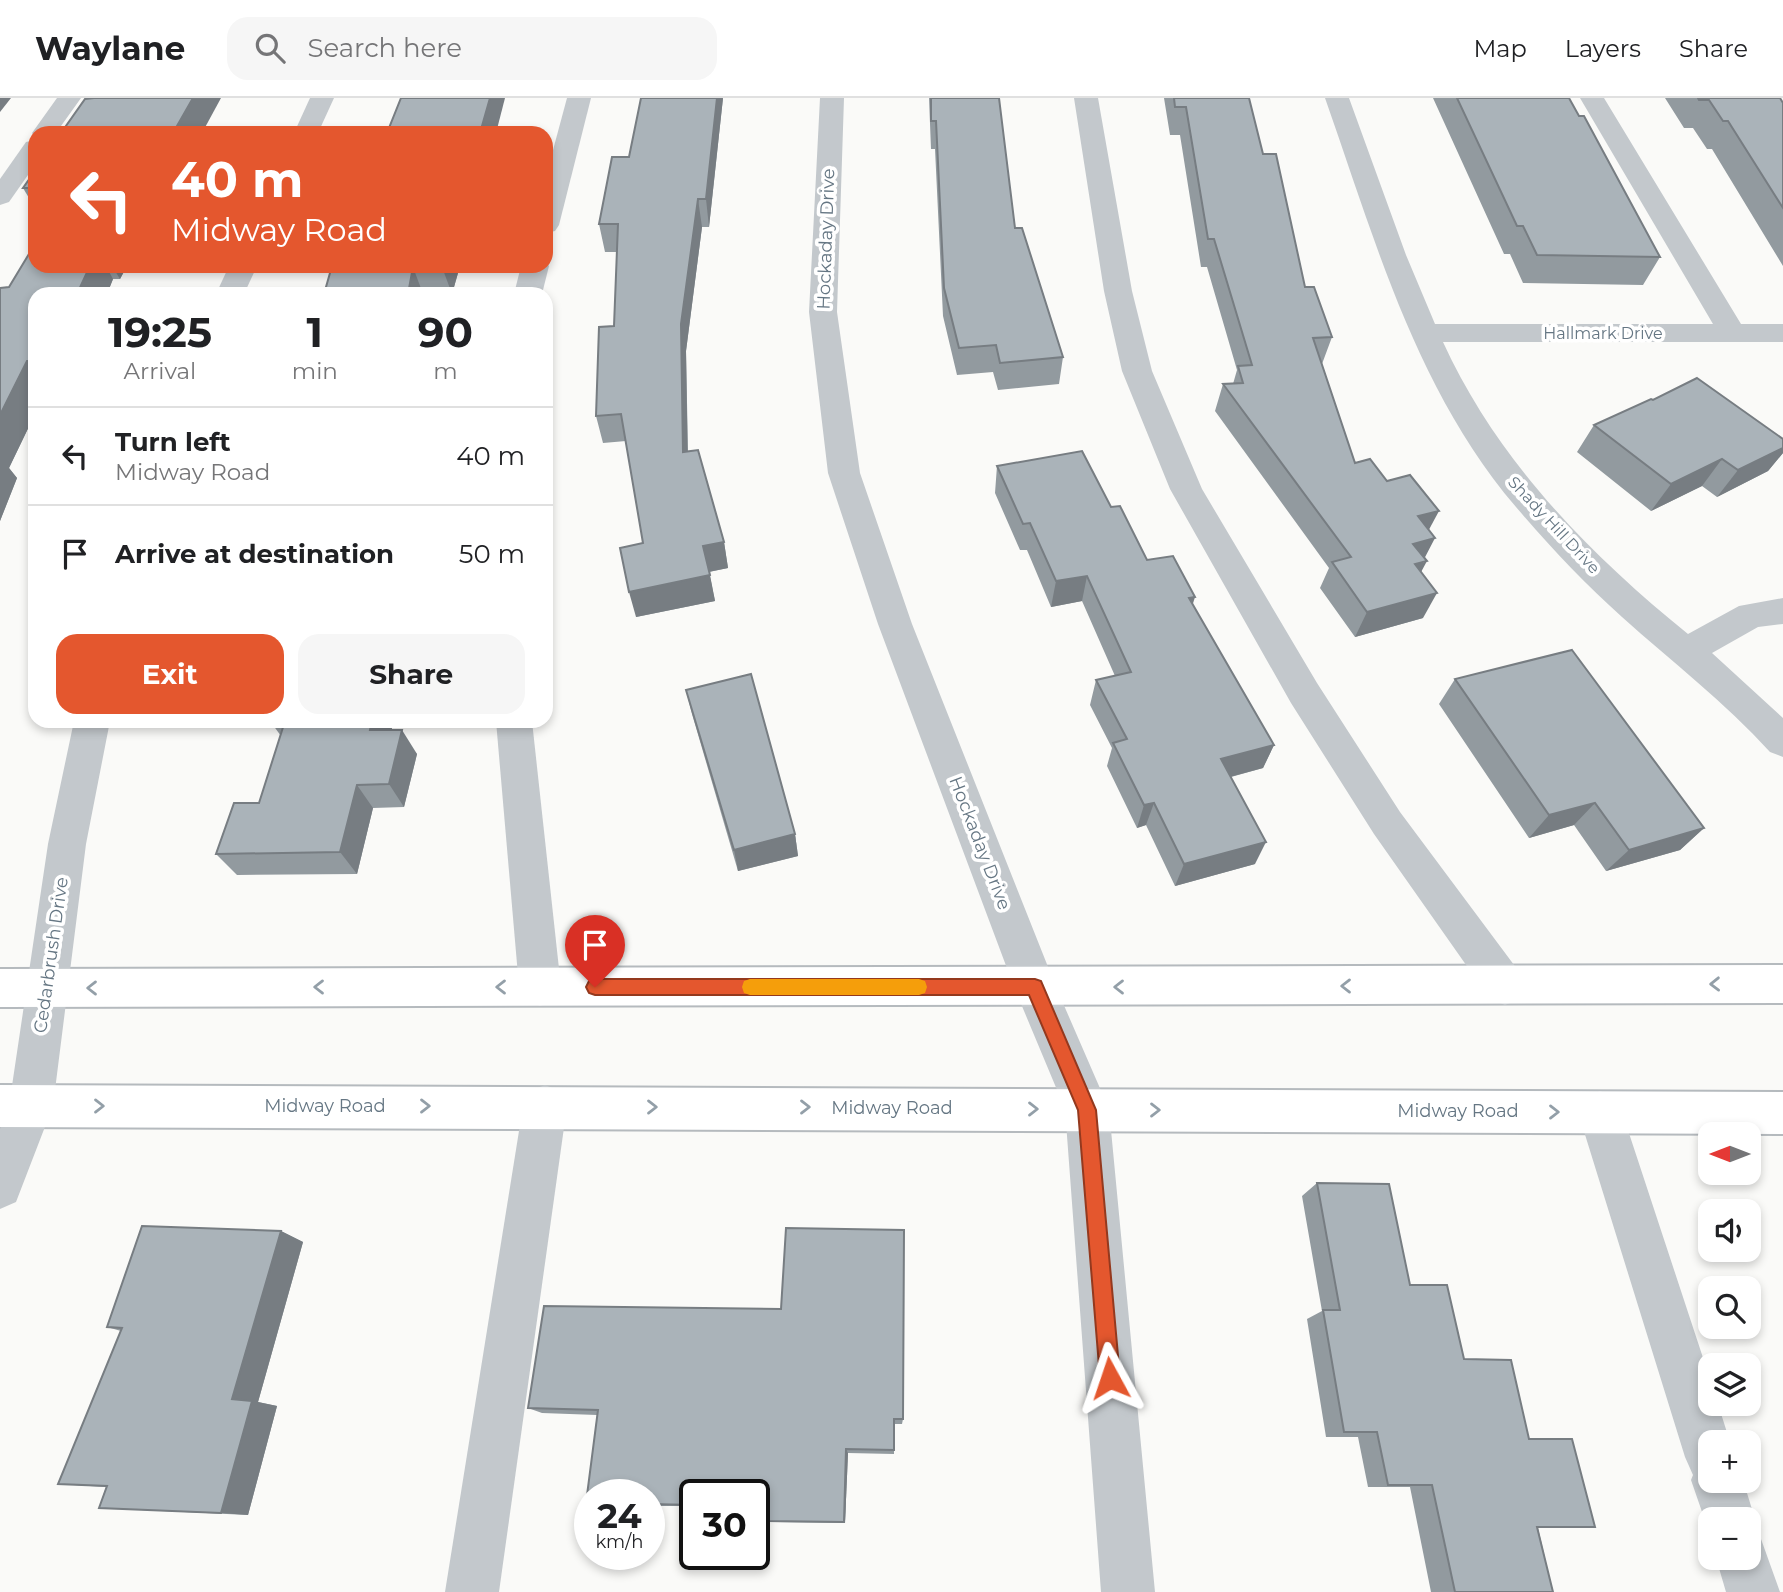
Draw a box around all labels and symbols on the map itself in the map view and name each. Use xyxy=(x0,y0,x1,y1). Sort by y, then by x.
street label: Hockaday Drive xyxy=(813,168,839,310)
street label: Hallmark Drive xyxy=(1543,324,1663,343)
street label: Shady Hill Drive xyxy=(1504,473,1604,577)
street label: Hockaday Drive xyxy=(944,773,1016,913)
street label: Cedarbrush Drive xyxy=(29,875,73,1034)
pin xyxy=(565,915,625,987)
one-way arrow xyxy=(1709,976,1720,992)
one-way arrow xyxy=(1341,978,1351,994)
one-way arrow xyxy=(314,979,324,995)
one-way arrow xyxy=(495,979,506,995)
one-way arrow xyxy=(1113,979,1124,995)
one-way arrow xyxy=(86,980,97,996)
street label: Midway Road xyxy=(264,1095,386,1117)
street label: Midway Road xyxy=(831,1097,953,1119)
one-way arrow xyxy=(95,1098,105,1114)
one-way arrow xyxy=(420,1098,431,1114)
one-way arrow xyxy=(647,1099,658,1114)
one-way arrow xyxy=(800,1099,811,1115)
street label: Midway Road xyxy=(1397,1100,1519,1122)
one-way arrow xyxy=(1028,1101,1038,1117)
one-way arrow xyxy=(1150,1102,1161,1118)
one-way arrow xyxy=(1549,1104,1560,1120)
north arrow xyxy=(1698,1122,1760,1185)
position arrow xyxy=(1073,1341,1147,1415)
speed limit sign: 30 xyxy=(679,1479,770,1570)

